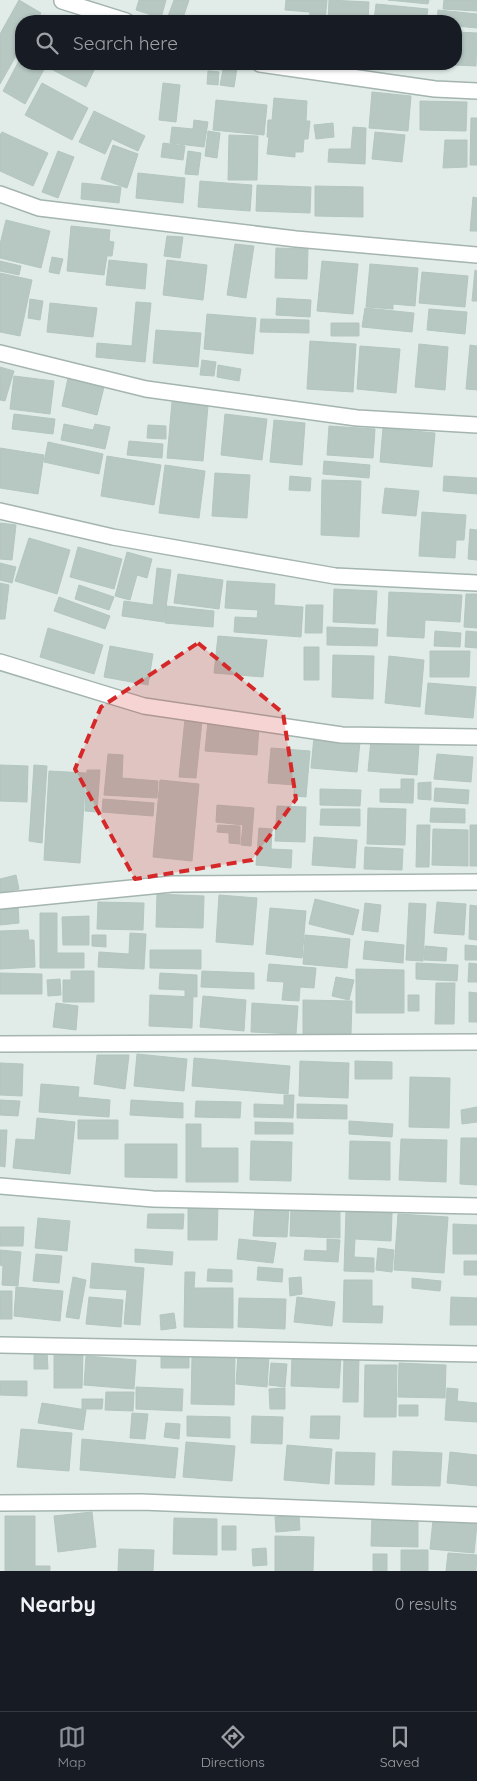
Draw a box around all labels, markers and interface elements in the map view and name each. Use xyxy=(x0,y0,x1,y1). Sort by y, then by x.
search box xyxy=(15,15,462,70)
icon: search xyxy=(33,29,61,57)
text: Search here xyxy=(73,31,178,55)
text: Nearby xyxy=(20,1591,96,1617)
text: 0 results xyxy=(395,1594,457,1614)
tab: Map xyxy=(57,1723,86,1771)
tab: Directions xyxy=(201,1723,265,1771)
tab: Saved xyxy=(380,1723,420,1771)

